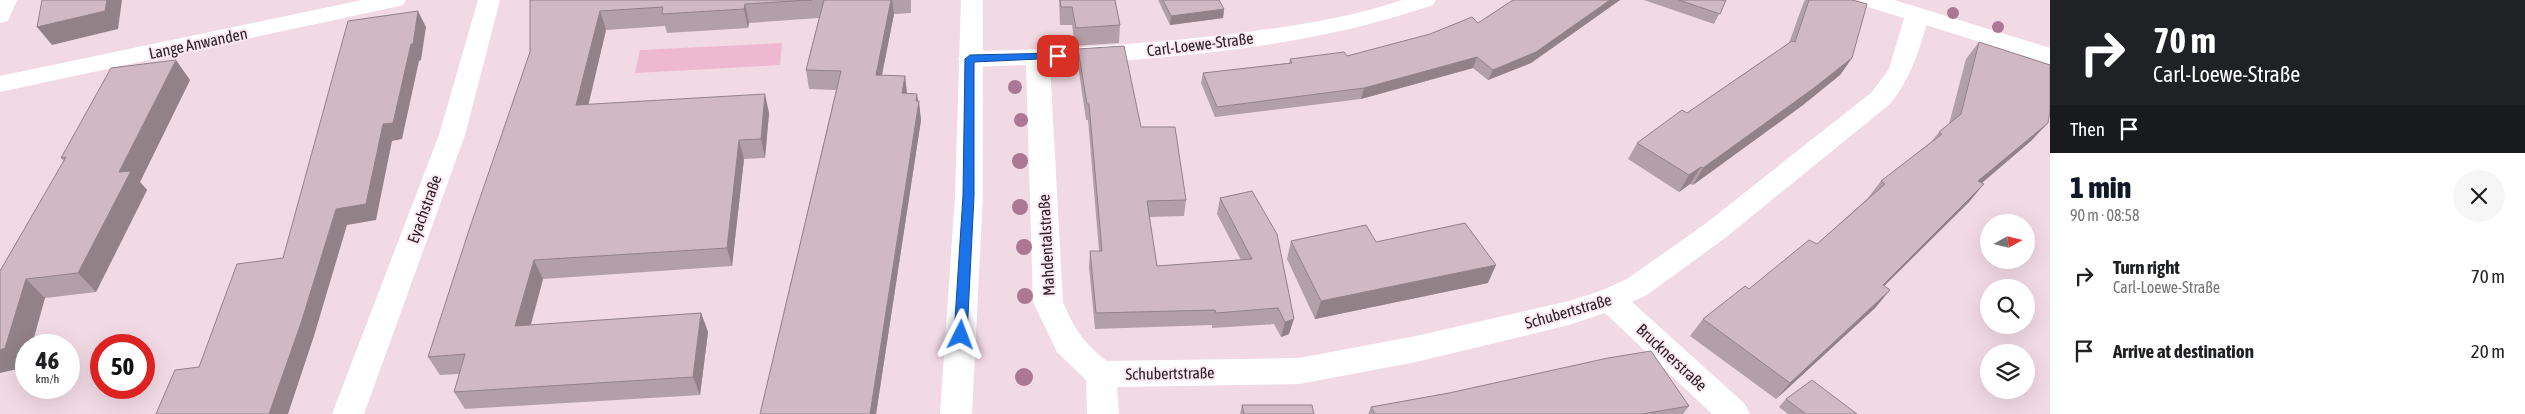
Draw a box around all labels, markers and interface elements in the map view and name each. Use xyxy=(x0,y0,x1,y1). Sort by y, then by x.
icon: right xyxy=(2070,20,2135,85)
text: 70 m xyxy=(2153,20,2216,60)
street label: Lange Anwanden xyxy=(147,24,249,63)
street label: Carl-Loewe-Straße xyxy=(1146,29,1254,59)
pin xyxy=(1037,35,1079,77)
icon: arrive xyxy=(1044,42,1072,70)
text: Carl-Loewe-Straße xyxy=(2153,61,2300,87)
icon: arrive xyxy=(2115,115,2143,143)
text: Then xyxy=(2070,118,2105,140)
text: 1 min xyxy=(2070,170,2131,204)
button: close xyxy=(2453,170,2505,222)
street label: Eyachstraße xyxy=(403,172,446,246)
street label: Mahdentalstraße xyxy=(1034,194,1058,296)
text: 90 m · 08:58 xyxy=(2070,206,2140,224)
north arrow xyxy=(1980,214,2035,269)
map controls xyxy=(1980,214,2035,399)
text: Turn right xyxy=(2113,256,2180,278)
icon: right xyxy=(2070,262,2098,290)
text: 70 m xyxy=(2471,265,2505,287)
text: Carl-Loewe-Straße xyxy=(2113,278,2220,296)
button: search xyxy=(1980,279,2035,334)
street label: Schubertstraße xyxy=(1523,290,1613,332)
position arrow xyxy=(934,308,986,360)
street label: Brucknerstraße xyxy=(1633,320,1711,394)
speed limit sign: 50 xyxy=(90,334,155,399)
icon: arrive xyxy=(2070,337,2098,365)
text: Arrive at destination xyxy=(2113,340,2254,362)
text: 20 m xyxy=(2471,340,2505,362)
button: layers xyxy=(1980,344,2035,399)
text: 46 xyxy=(36,346,59,374)
street label: Schubertstraße xyxy=(1125,363,1215,383)
text: km/h xyxy=(36,372,59,386)

